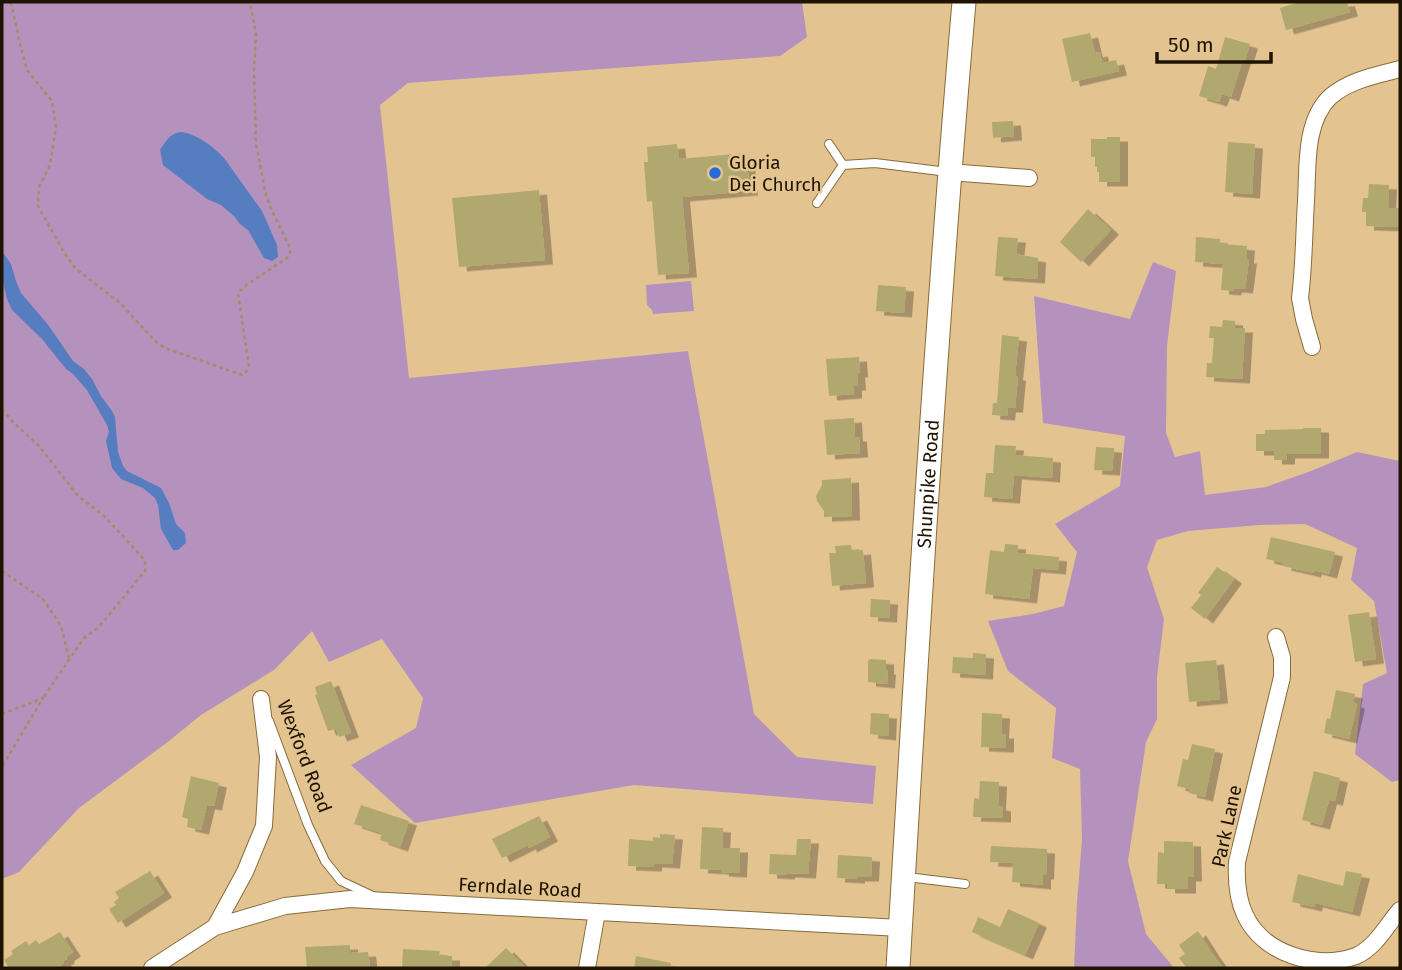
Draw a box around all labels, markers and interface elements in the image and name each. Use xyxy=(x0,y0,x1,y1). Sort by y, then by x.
scale bar xyxy=(1157,21,1271,65)
text: 50 m xyxy=(1168,32,1214,58)
place label: Gloria Dei Church xyxy=(729,151,822,196)
marker: Gloria Dei Church xyxy=(707,165,723,181)
street label: Shunpike Road xyxy=(913,419,944,549)
street label: Wexford Road xyxy=(272,696,337,816)
street label: Park Lane xyxy=(1207,783,1246,869)
street label: Ferndale Road xyxy=(458,873,582,902)

